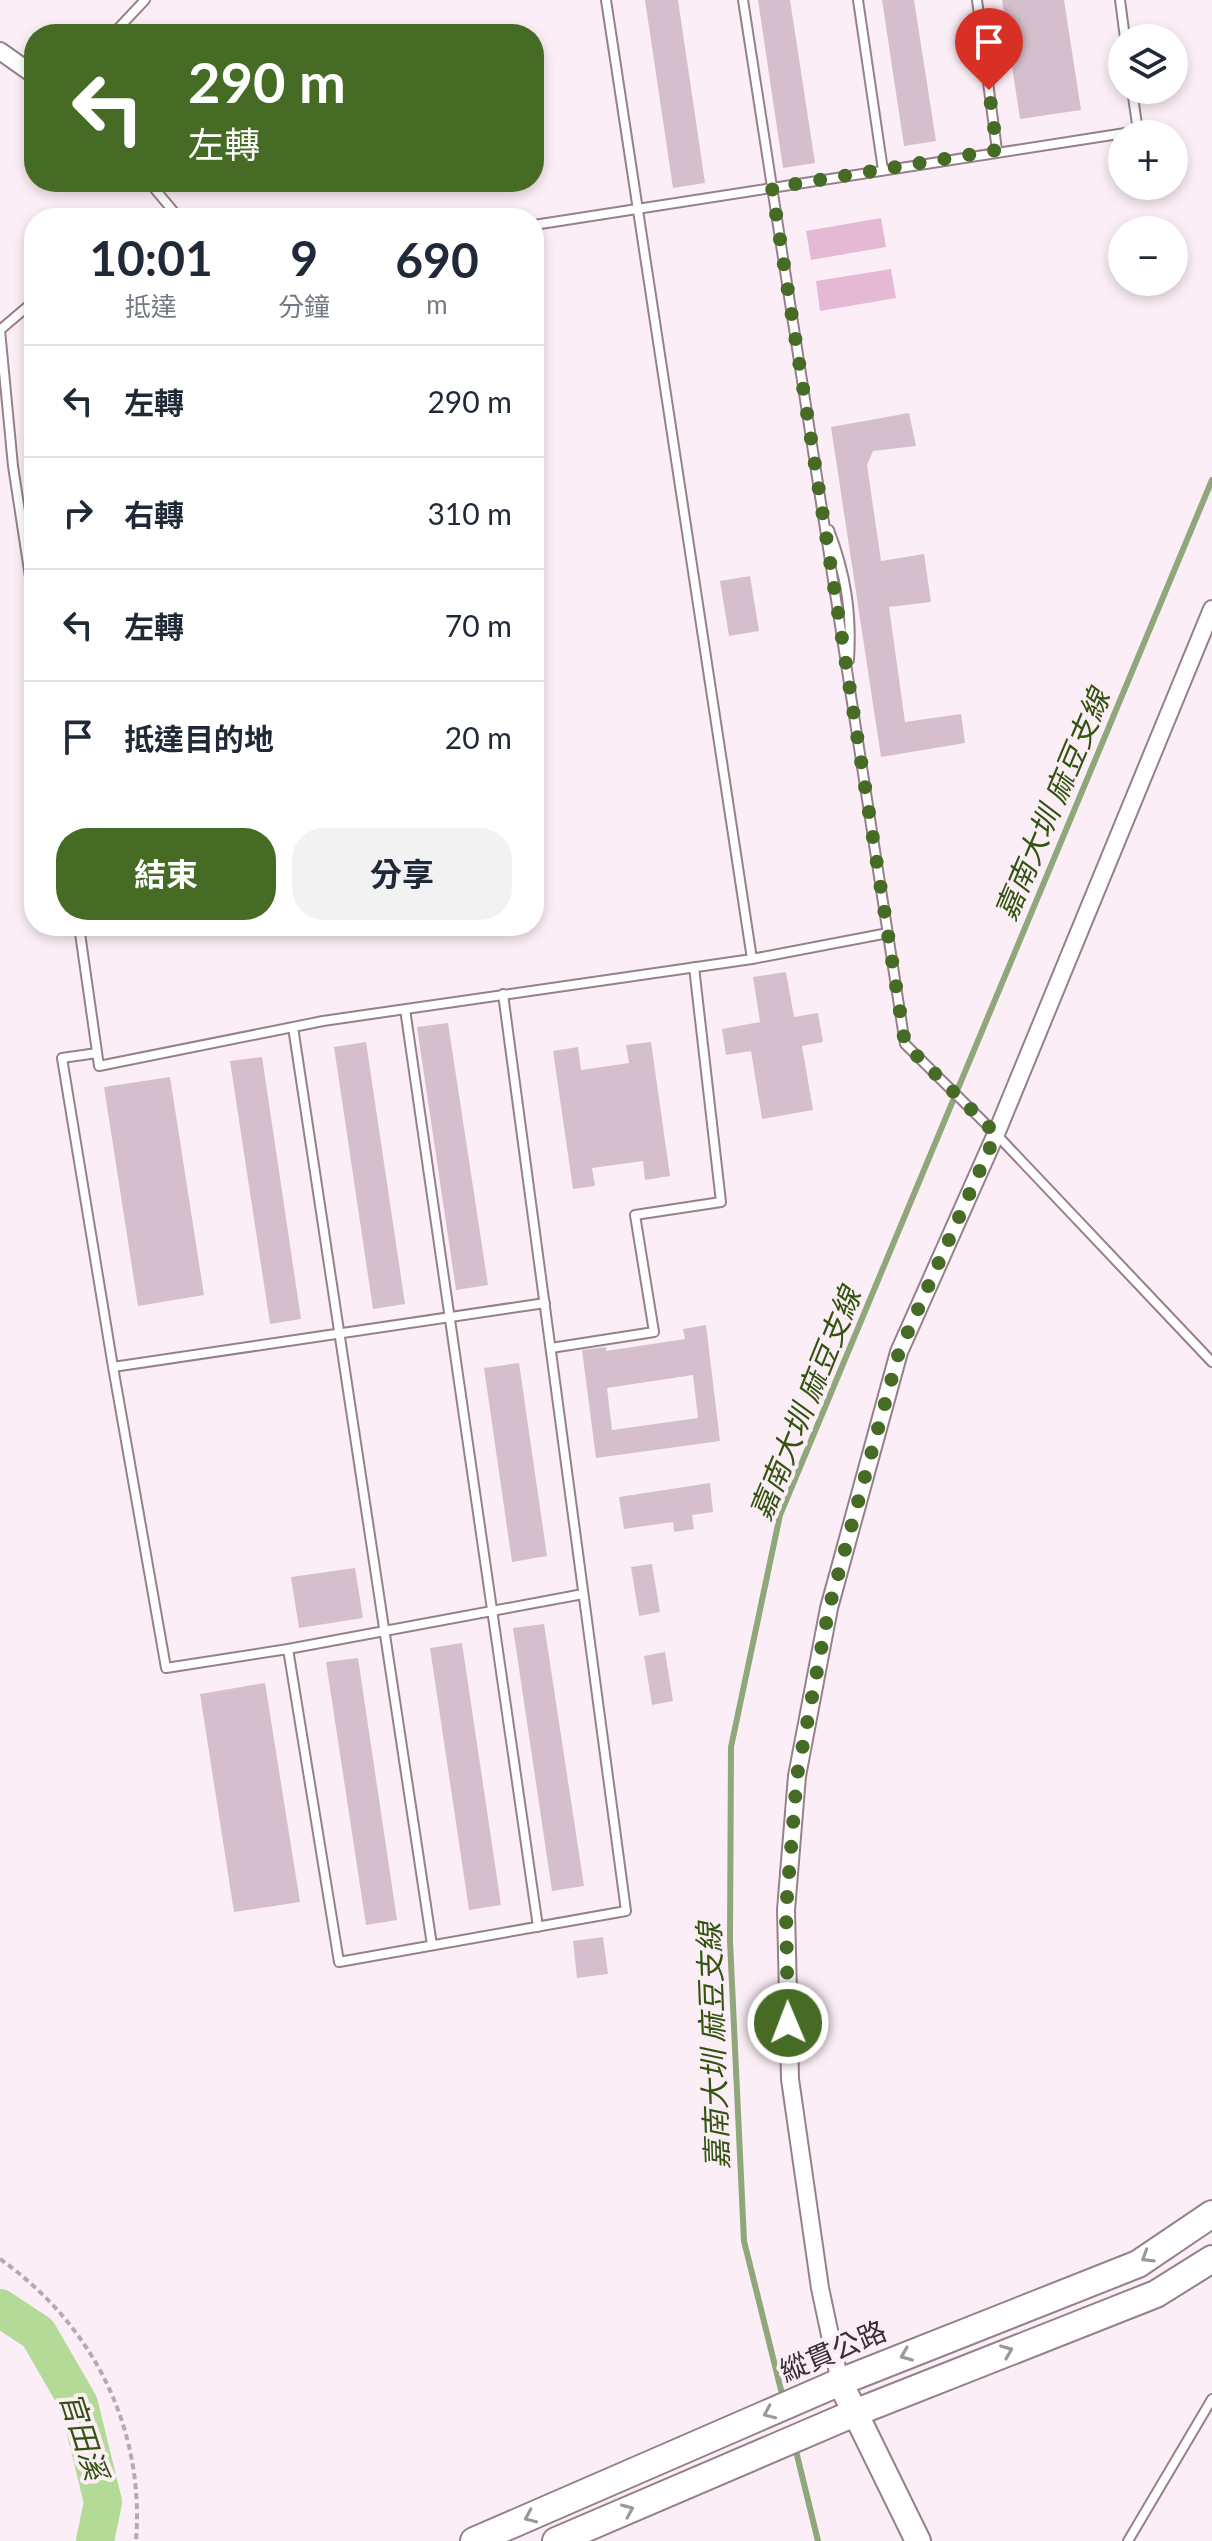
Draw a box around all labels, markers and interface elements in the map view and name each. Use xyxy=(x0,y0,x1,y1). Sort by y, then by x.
pin xyxy=(955,8,1023,90)
icon: arrive xyxy=(967,20,1011,64)
map controls xyxy=(1108,24,1188,296)
button: layers xyxy=(1108,24,1188,104)
text: 290 m xyxy=(188,48,346,115)
icon: left xyxy=(56,56,160,160)
button: + xyxy=(1108,120,1188,200)
text: 左轉 xyxy=(188,122,260,166)
button: − xyxy=(1108,216,1188,296)
text: 10:01 xyxy=(89,229,213,286)
text: 9 xyxy=(290,229,318,286)
text: 690 xyxy=(395,231,479,288)
text: m xyxy=(426,288,448,320)
text: 抵達 xyxy=(125,290,177,322)
text: 分鐘 xyxy=(278,290,330,322)
icon: left xyxy=(56,379,100,423)
text: 290 m xyxy=(427,383,512,419)
text: 左轉 xyxy=(124,384,184,420)
icon: right xyxy=(56,491,100,535)
text: 310 m xyxy=(427,495,512,531)
text: 右轉 xyxy=(124,496,184,532)
icon: left xyxy=(56,603,100,647)
text: 70 m xyxy=(445,607,512,643)
text: 左轉 xyxy=(124,608,184,644)
water label: 嘉南大圳 麻豆支線 xyxy=(986,681,1117,925)
icon: arrive xyxy=(56,715,100,759)
text: 20 m xyxy=(445,719,512,755)
text: 抵達目的地 xyxy=(124,720,274,756)
button: 結束 xyxy=(56,828,276,920)
button: 分享 xyxy=(292,828,512,920)
water label: 嘉南大圳 麻豆支線 xyxy=(741,1279,868,1525)
water label: 嘉南大圳 麻豆支線 xyxy=(690,1919,734,2170)
position arrow xyxy=(746,1981,830,2065)
one-way arrow xyxy=(1141,2248,1156,2263)
street label: 縱貫公路 xyxy=(774,2313,891,2388)
one-way arrow xyxy=(999,2344,1013,2361)
one-way arrow xyxy=(900,2345,914,2362)
water label: 官田溪 xyxy=(54,2387,117,2488)
one-way arrow xyxy=(763,2403,777,2419)
one-way arrow xyxy=(620,2504,634,2520)
one-way arrow xyxy=(524,2507,538,2523)

